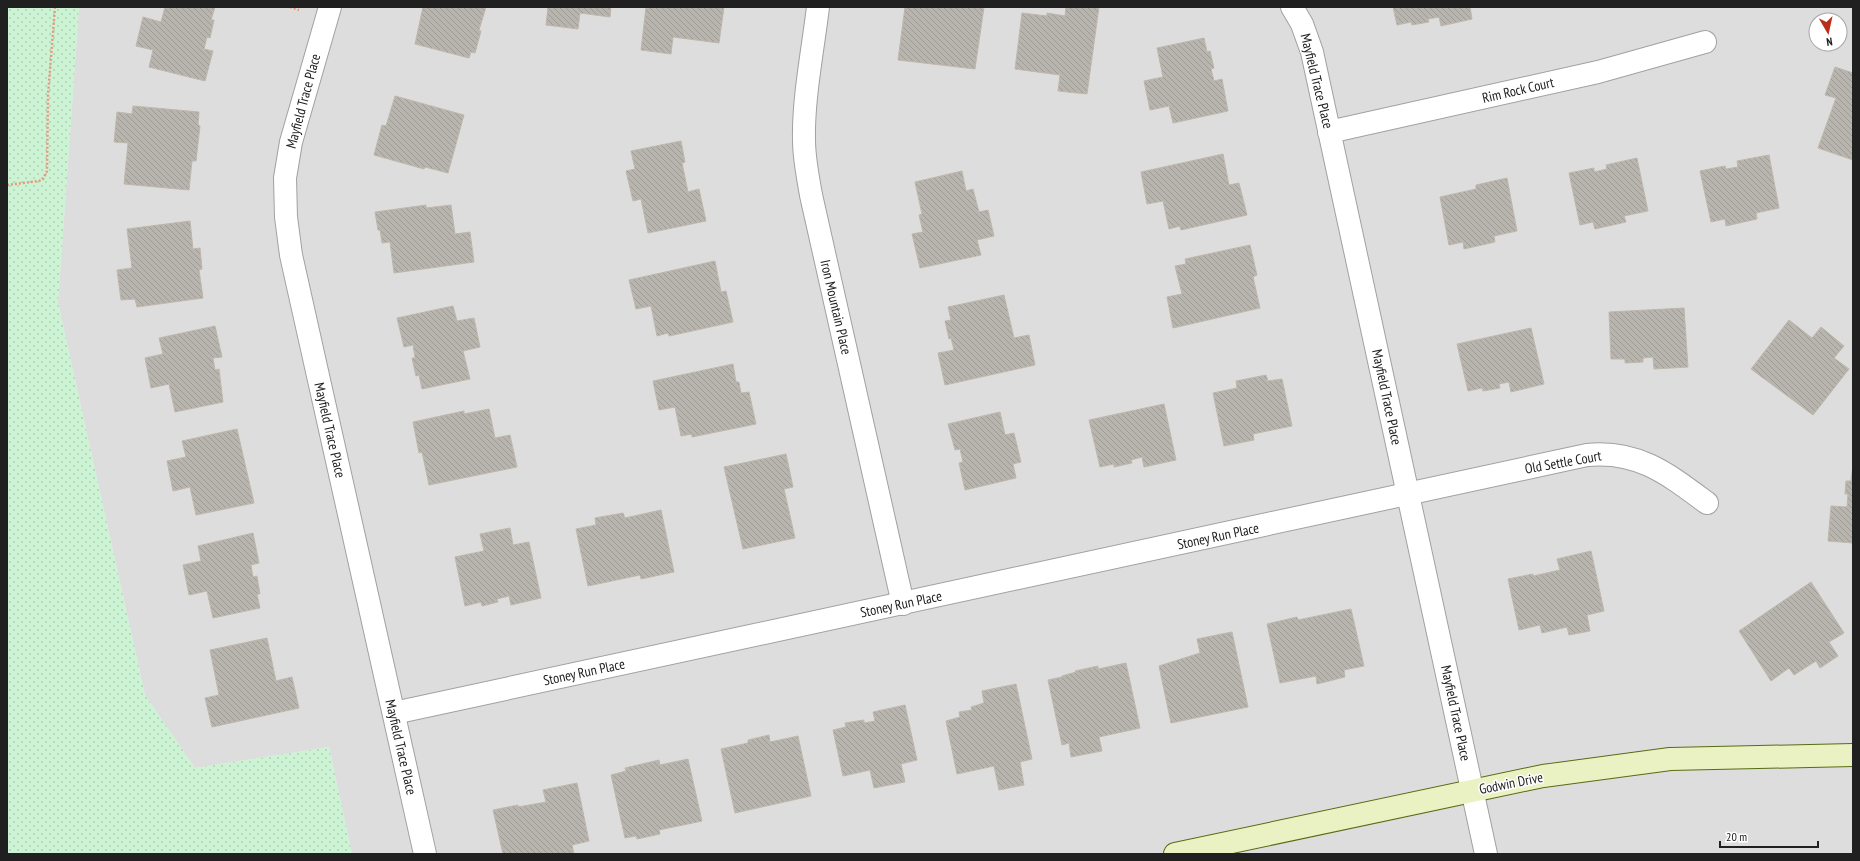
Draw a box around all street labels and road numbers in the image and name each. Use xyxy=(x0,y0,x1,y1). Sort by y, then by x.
street label: Mayfield Trace Place xyxy=(1296,32,1338,131)
street label: Mayfield Trace Place xyxy=(282,51,324,150)
street label: Rim Rock Court xyxy=(1480,73,1556,107)
street label: Iron Mountain Place xyxy=(816,258,856,356)
street label: Mayfield Trace Place xyxy=(1368,348,1406,447)
street label: Mayfield Trace Place xyxy=(310,381,350,480)
street label: Old Settle Court xyxy=(1523,446,1603,478)
street label: Stoney Run Place xyxy=(1176,519,1261,553)
street label: Stoney Run Place xyxy=(859,587,944,621)
street label: Stoney Run Place xyxy=(542,655,627,689)
street label: Mayfield Trace Place xyxy=(1437,664,1475,763)
street label: Mayfield Trace Place xyxy=(381,698,421,797)
street label: Godwin Drive xyxy=(1477,768,1545,798)

